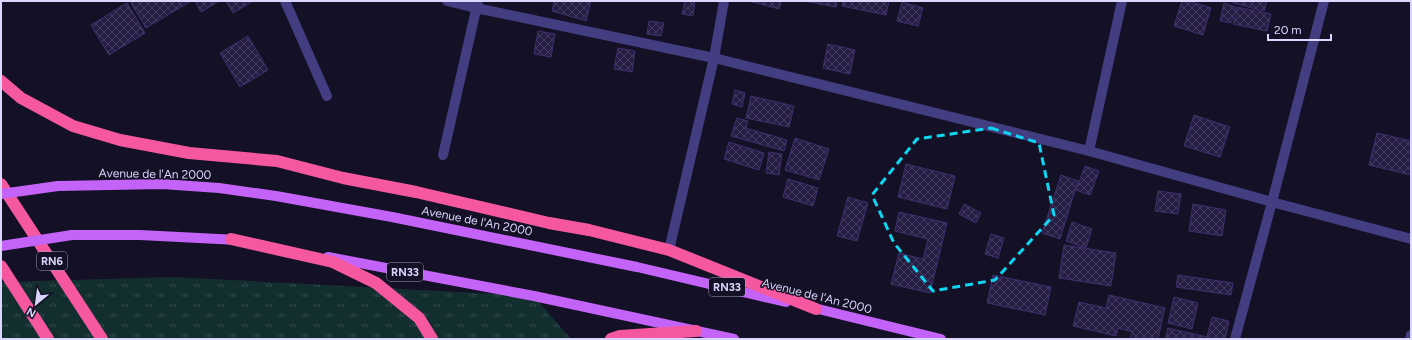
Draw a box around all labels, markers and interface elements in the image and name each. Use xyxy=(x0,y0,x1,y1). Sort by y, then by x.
scale bar xyxy=(1268,16,1331,42)
text: 20 m xyxy=(1274,23,1302,37)
street label: Avenue de l'An 2000 xyxy=(99,166,212,182)
street label: Avenue de l'An 2000 xyxy=(420,203,534,239)
road number: RN6 xyxy=(37,252,67,270)
road number: RN33 xyxy=(387,263,423,281)
street label: Avenue de l'An 2000 xyxy=(761,276,874,316)
road number: RN33 xyxy=(709,278,745,296)
north arrow xyxy=(16,284,56,324)
text: N xyxy=(25,305,38,320)

